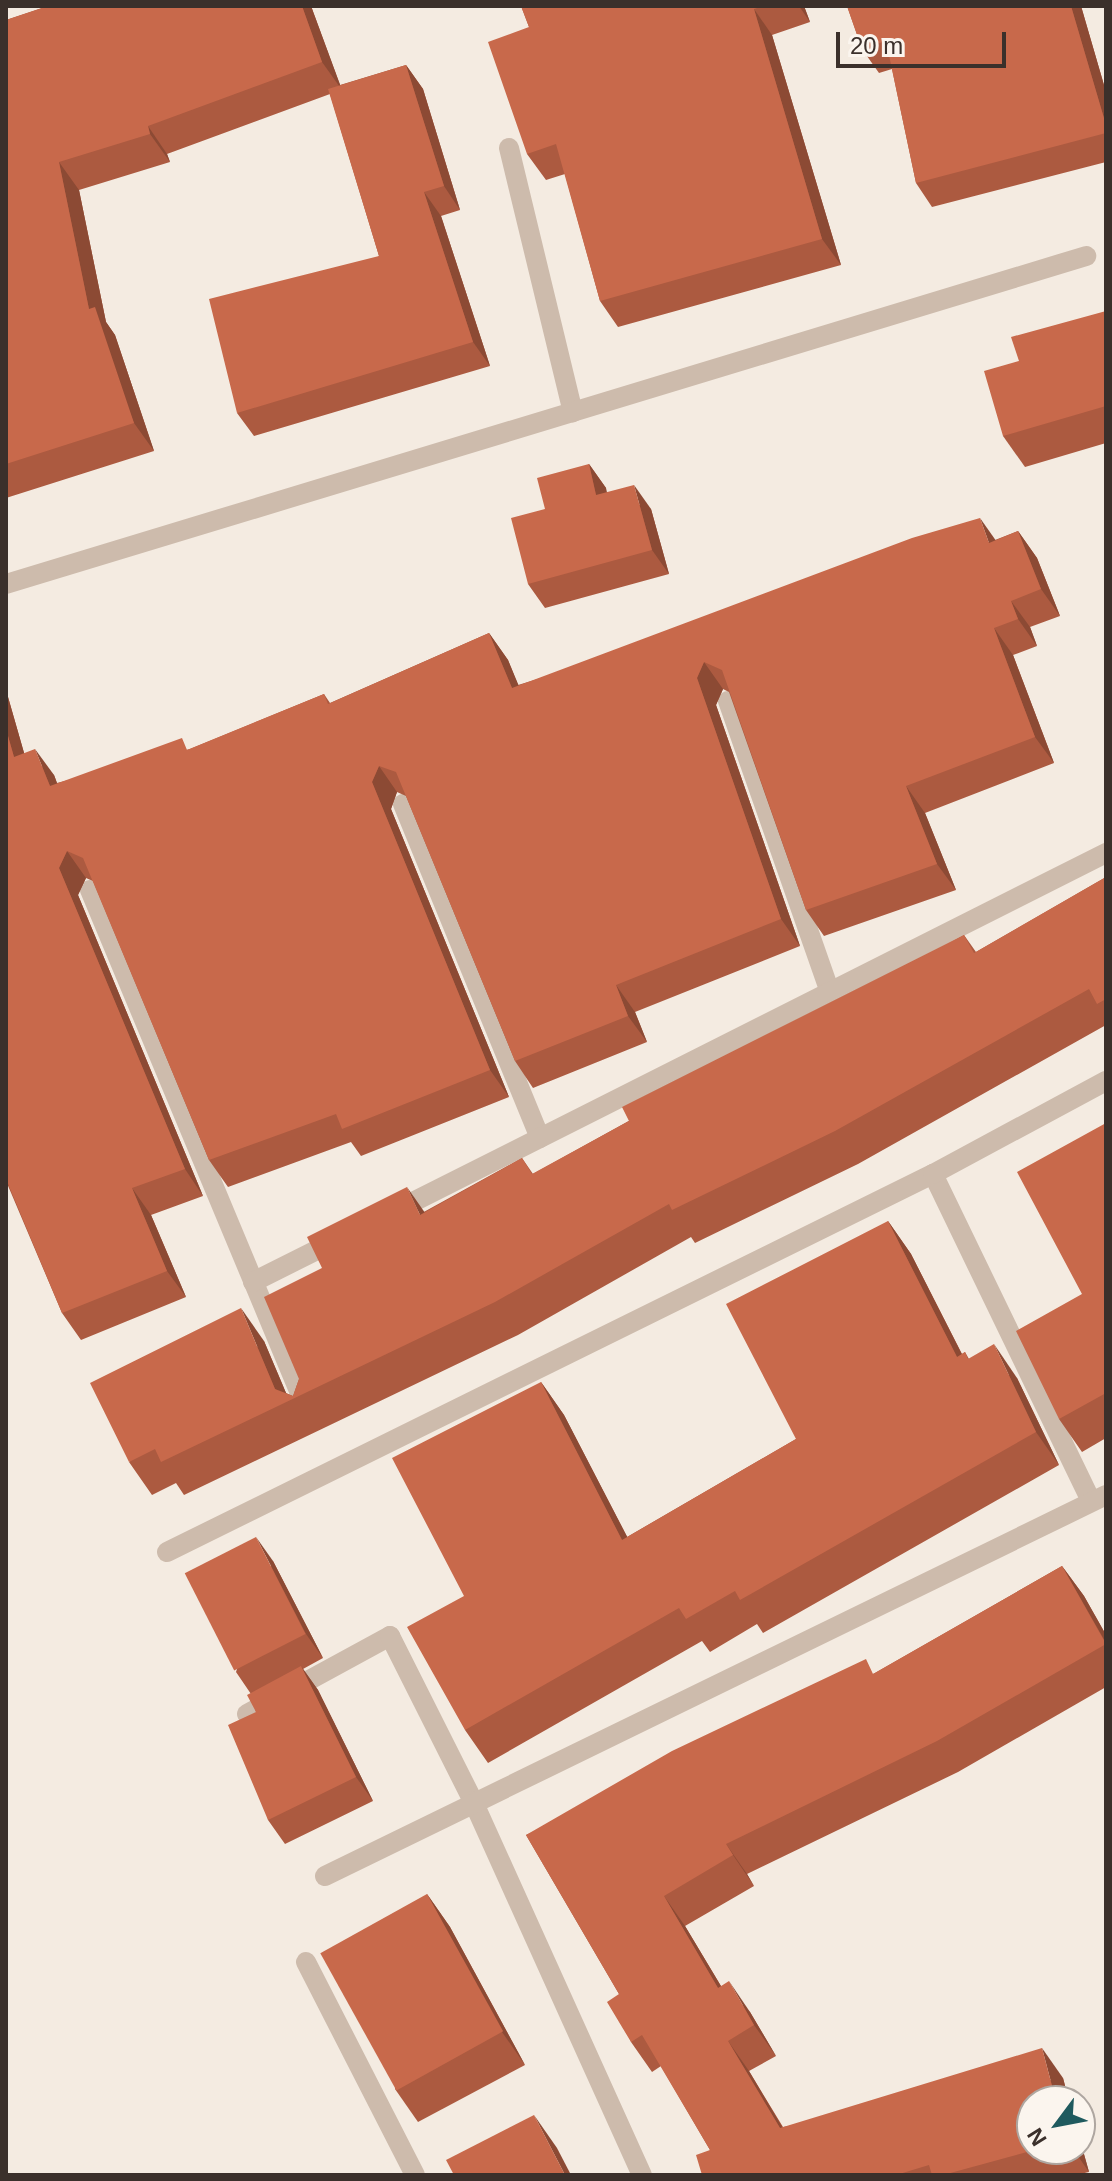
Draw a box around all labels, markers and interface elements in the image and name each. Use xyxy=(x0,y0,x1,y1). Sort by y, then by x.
scale bar xyxy=(840,16,1010,66)
text: 20 m xyxy=(850,32,903,59)
north arrow xyxy=(1016,2085,1096,2165)
text: N xyxy=(1022,2124,1052,2150)

